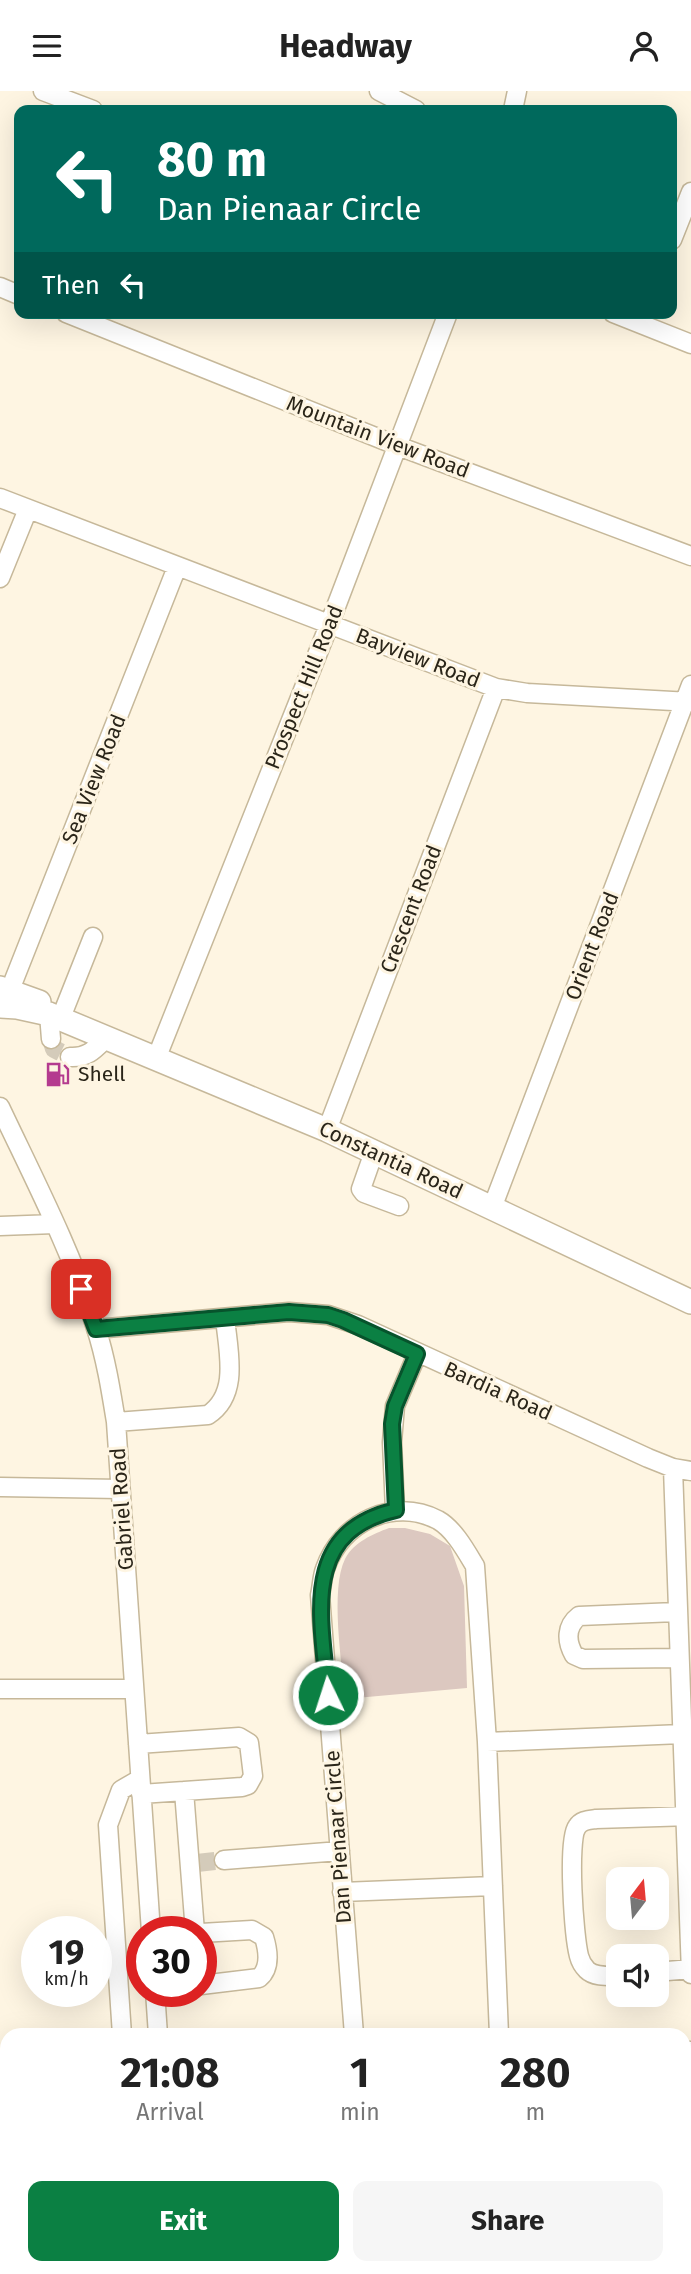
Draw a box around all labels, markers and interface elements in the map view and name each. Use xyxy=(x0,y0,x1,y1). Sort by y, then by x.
icon: menu xyxy=(28,27,66,65)
text: Headway xyxy=(279,27,412,65)
icon: person xyxy=(625,27,663,65)
text: 80 m xyxy=(157,130,267,189)
icon: left xyxy=(42,133,133,224)
text: Dan Pienaar Circle xyxy=(157,190,422,228)
icon: left xyxy=(114,266,152,304)
text: Then xyxy=(42,270,100,301)
street label: Mountain View Road xyxy=(283,390,473,484)
street label: Prospect Hill Road xyxy=(259,601,349,773)
street label: Bayview Road xyxy=(352,622,484,694)
street label: Sea View Road xyxy=(56,710,132,848)
street label: Crescent Road xyxy=(375,841,447,977)
street label: Orient Road xyxy=(559,888,625,1004)
fuel station icon: Shell xyxy=(44,1060,72,1088)
place label: Shell xyxy=(78,1061,126,1087)
street label: Constantia Road xyxy=(315,1115,467,1205)
pin xyxy=(51,1259,111,1319)
icon: arrive xyxy=(62,1270,100,1308)
street label: Bardia Road xyxy=(440,1356,556,1426)
street label: Gabriel Road xyxy=(105,1447,139,1571)
position arrow xyxy=(291,1658,365,1732)
street label: Dan Pienaar Circle xyxy=(319,1750,357,1924)
north arrow xyxy=(606,1867,668,1930)
map controls xyxy=(606,1867,669,2007)
speed limit sign: 30 xyxy=(126,1916,217,2007)
text: 19 xyxy=(49,1931,84,1973)
button: sound xyxy=(606,1944,669,2007)
text: km/h xyxy=(44,1968,89,1990)
text: 21:08 xyxy=(120,2048,220,2098)
text: 1 xyxy=(350,2048,370,2098)
text: 280 xyxy=(500,2048,571,2098)
text: Arrival xyxy=(136,2098,204,2126)
text: min xyxy=(340,2098,380,2126)
text: m xyxy=(525,2098,545,2126)
button: Exit xyxy=(28,2181,339,2261)
button: Share xyxy=(353,2181,663,2261)

